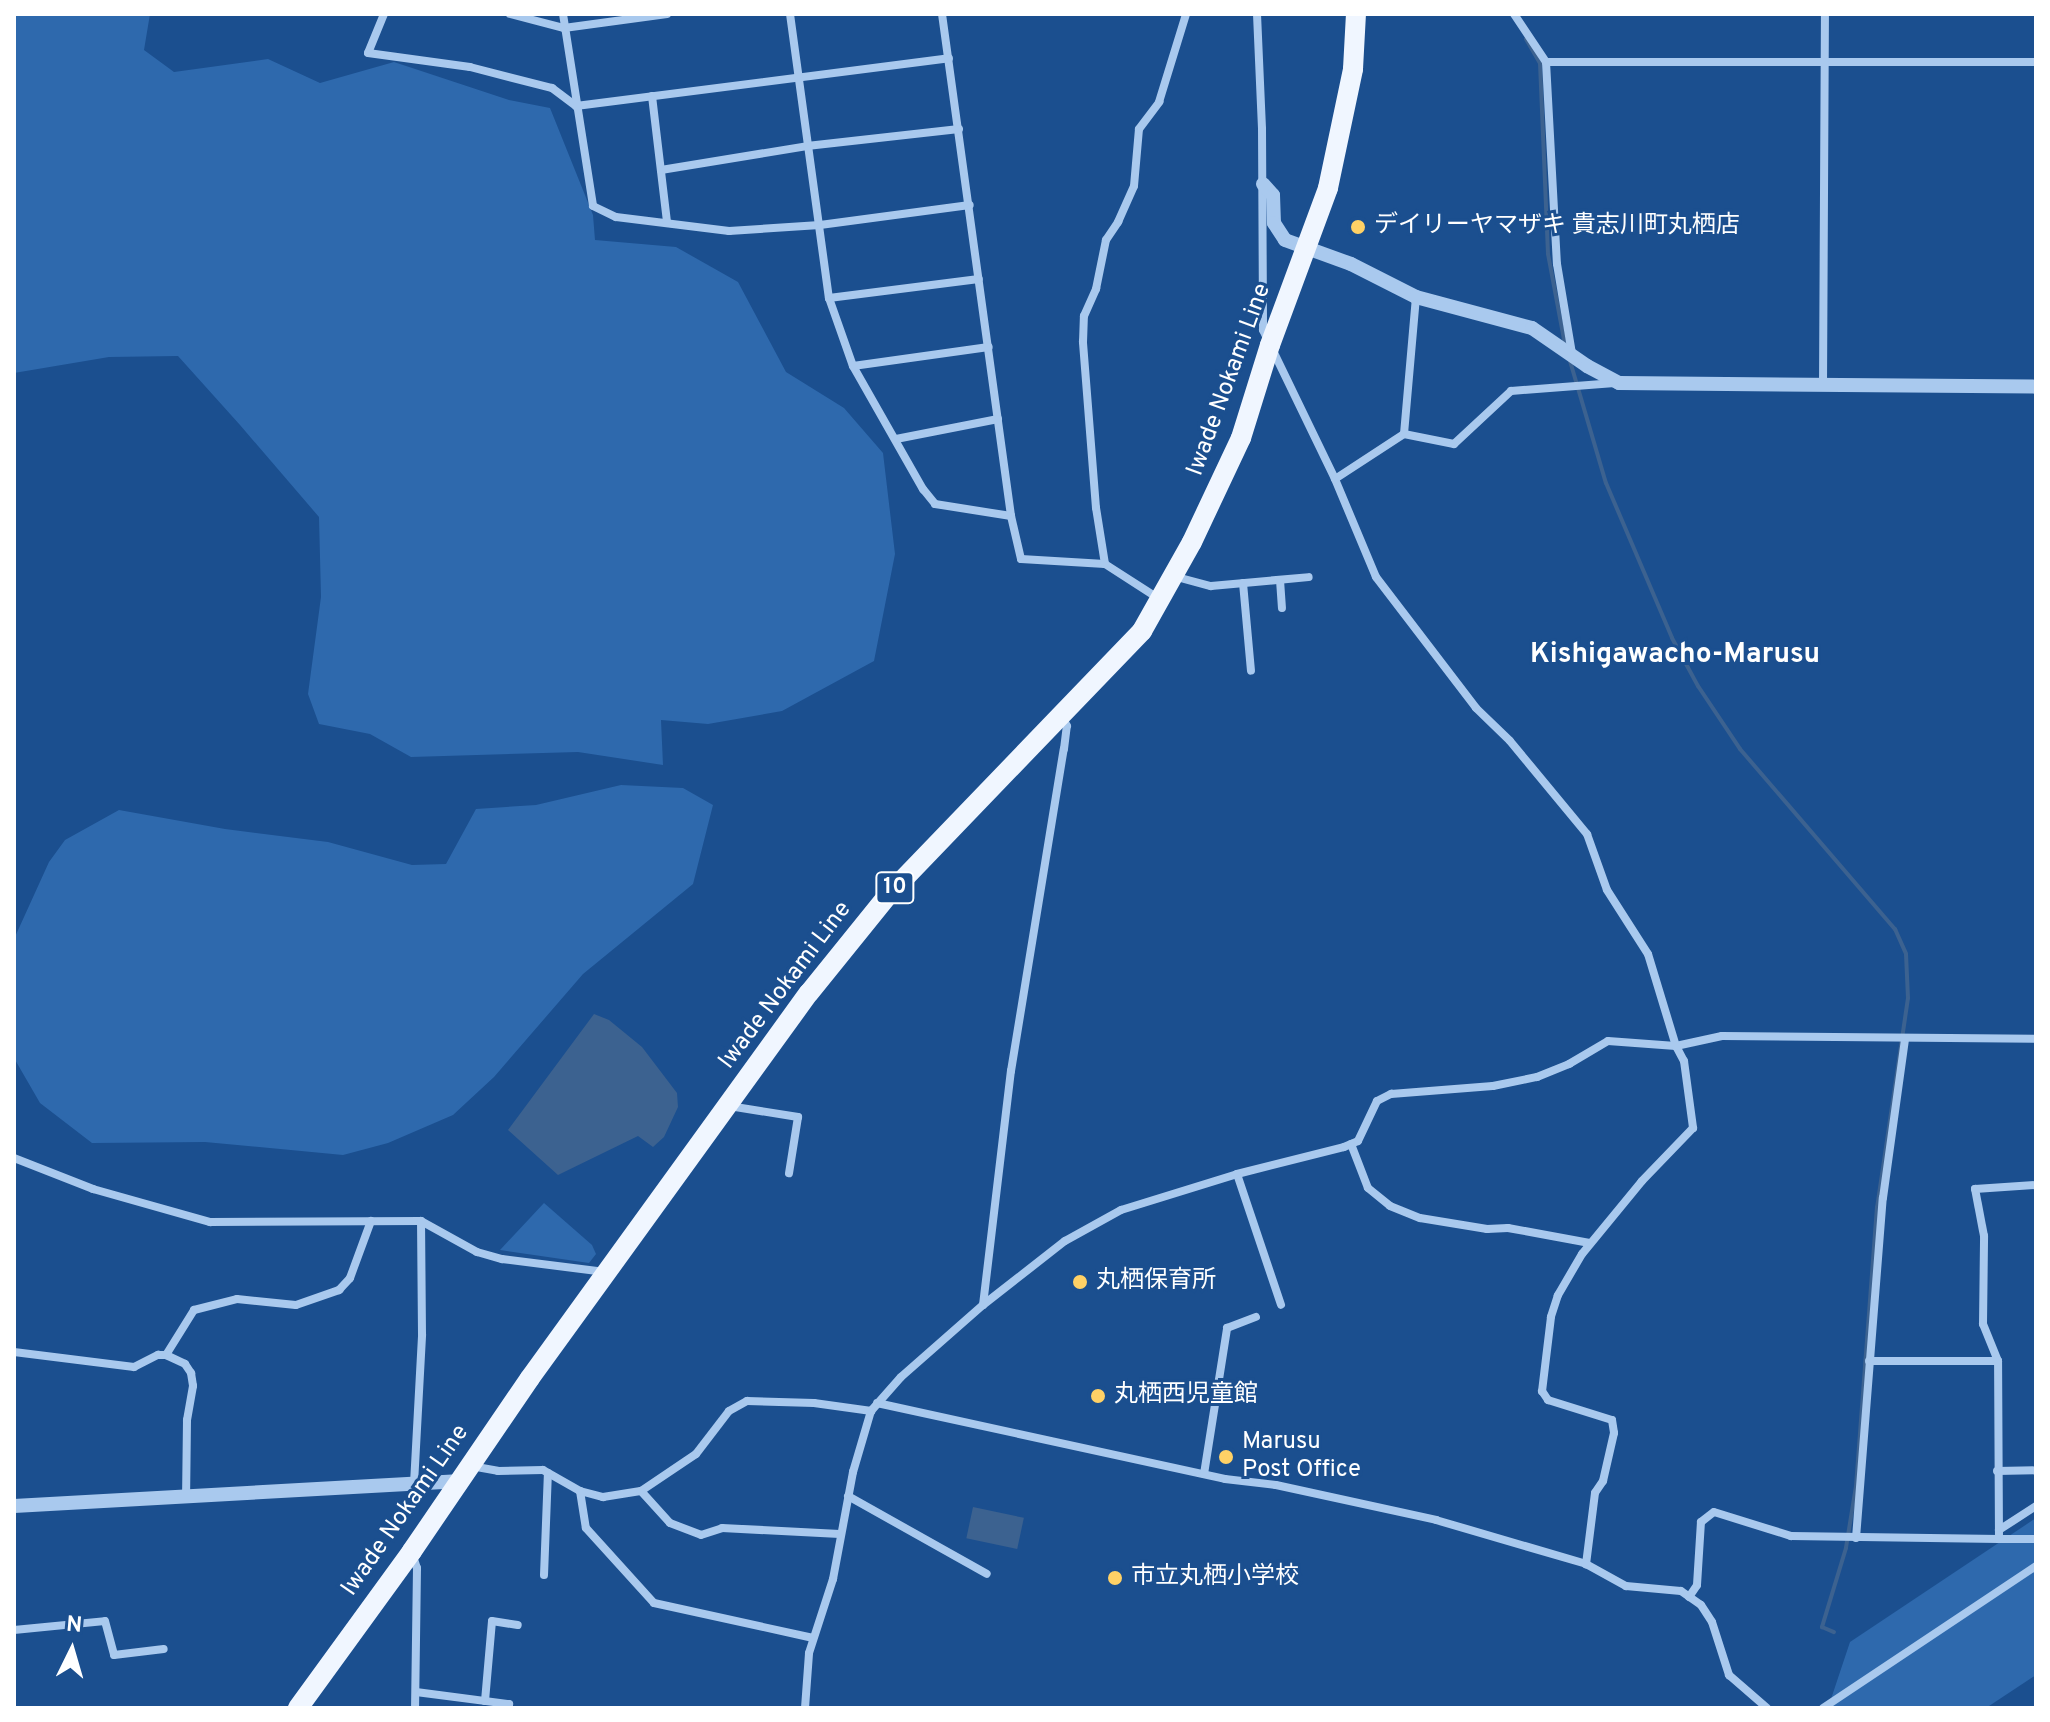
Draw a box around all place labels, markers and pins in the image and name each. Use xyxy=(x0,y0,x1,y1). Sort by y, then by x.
place label: デイリーヤマザキ 貴志川町丸栖店 xyxy=(1374,213,1740,241)
marker: デイリーヤマザキ 貴志川町丸栖店 xyxy=(1349,218,1367,236)
place label: 丸栖保育所 xyxy=(1096,1268,1216,1296)
marker: 丸栖保育所 xyxy=(1071,1273,1089,1291)
place label: 丸栖西児童館 xyxy=(1114,1382,1258,1410)
marker: 丸栖西児童館 xyxy=(1089,1387,1107,1405)
place label: Marusu Post Office xyxy=(1242,1429,1361,1485)
marker: Marusu Post Office xyxy=(1217,1448,1235,1466)
place label: 市立丸栖小学校 xyxy=(1131,1564,1299,1592)
marker: 市立丸栖小学校 xyxy=(1106,1569,1124,1587)

